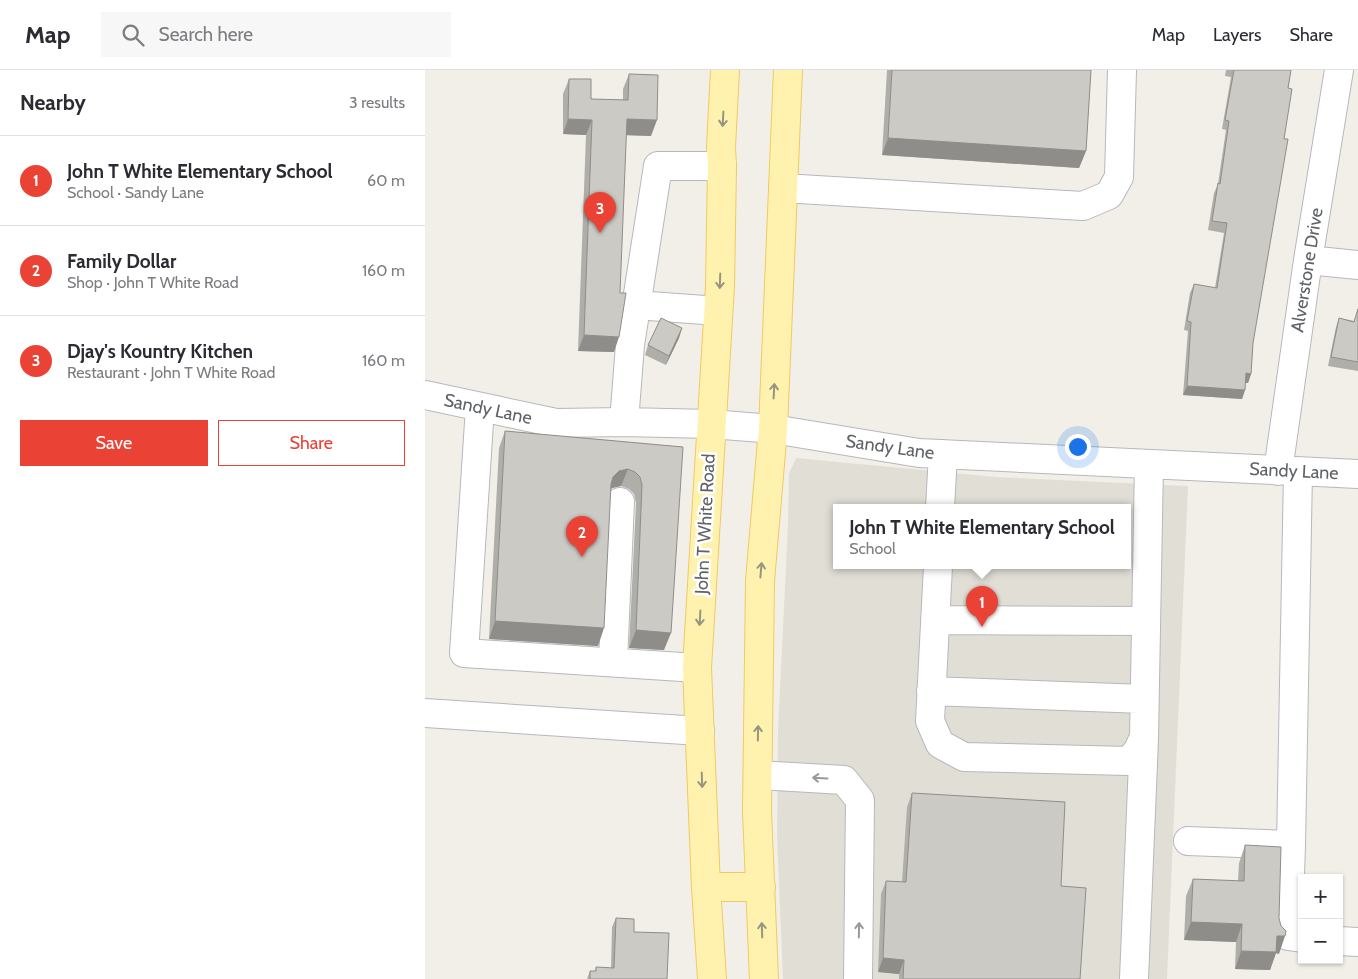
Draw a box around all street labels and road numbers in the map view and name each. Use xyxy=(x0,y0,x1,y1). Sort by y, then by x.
street label: Alverstone Drive xyxy=(1286,206,1328,334)
street label: Sandy Lane xyxy=(442,389,534,429)
street label: Sandy Lane xyxy=(844,430,936,464)
street label: John T White Road xyxy=(690,453,720,596)
street label: Sandy Lane xyxy=(1249,458,1339,484)

